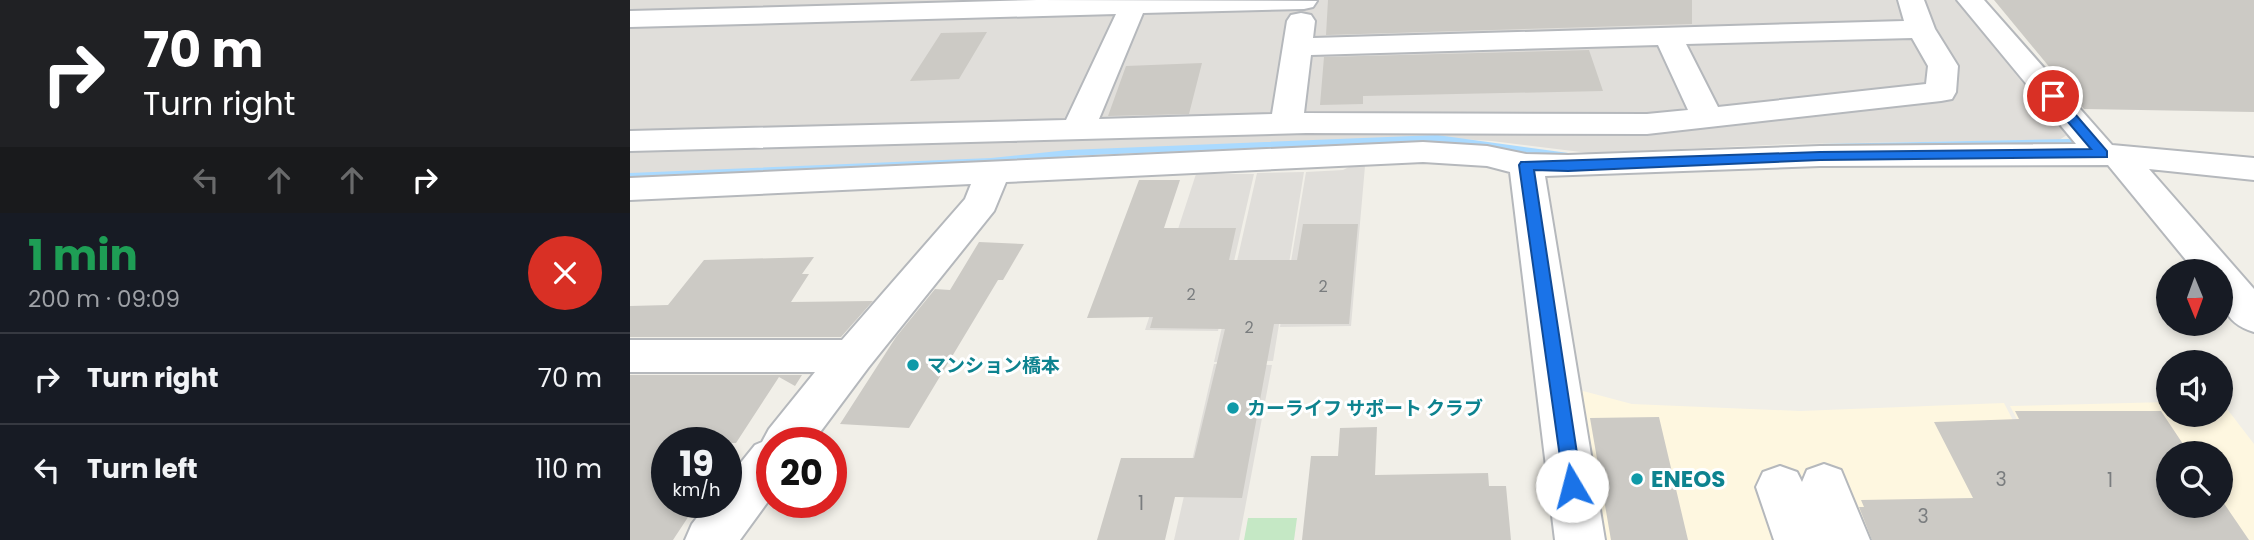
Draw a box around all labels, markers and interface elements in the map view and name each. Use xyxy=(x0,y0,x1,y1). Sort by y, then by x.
text: 70 m xyxy=(143,16,263,84)
icon: right xyxy=(28,28,119,119)
pin xyxy=(2023,66,2083,126)
icon: arrive xyxy=(2034,77,2072,115)
text: Turn right xyxy=(143,81,295,126)
icon: left xyxy=(187,161,225,199)
icon: ahead xyxy=(260,161,298,199)
icon: ahead xyxy=(333,161,371,199)
icon: right xyxy=(406,161,444,199)
text: 1 min xyxy=(28,226,138,285)
button: close xyxy=(528,236,602,310)
north arrow xyxy=(2156,259,2233,336)
map controls xyxy=(2156,259,2233,518)
house number: 2 xyxy=(1318,275,1328,298)
text: 200 m · 09:09 xyxy=(28,283,180,315)
house number: 2 xyxy=(1186,283,1196,306)
house number: 2 xyxy=(1244,316,1254,339)
button: sound xyxy=(2156,350,2233,427)
place label: マンション橋本 xyxy=(927,352,1060,379)
marker: マンション橋本 xyxy=(905,357,921,373)
icon: right xyxy=(28,360,66,398)
text: Turn right xyxy=(87,360,219,396)
text: 70 m xyxy=(538,360,602,396)
place label: カーライフ サポート クラブ xyxy=(1247,395,1483,422)
marker: カーライフ サポート クラブ xyxy=(1225,400,1241,416)
speed limit sign: 20 xyxy=(756,427,847,518)
text: 19 xyxy=(679,439,714,488)
button: search xyxy=(2156,441,2233,518)
position arrow xyxy=(1535,449,1609,523)
icon: left xyxy=(28,451,66,489)
text: Turn left xyxy=(87,451,198,487)
text: 110 m xyxy=(535,451,602,487)
place label: ENEOS xyxy=(1651,463,1725,495)
house number: 3 xyxy=(1995,466,2007,493)
house number: 1 xyxy=(2107,467,2113,494)
marker: ENEOS xyxy=(1629,471,1645,487)
text: km/h xyxy=(673,477,720,502)
house number: 1 xyxy=(1138,490,1144,517)
house number: 3 xyxy=(1917,503,1929,530)

